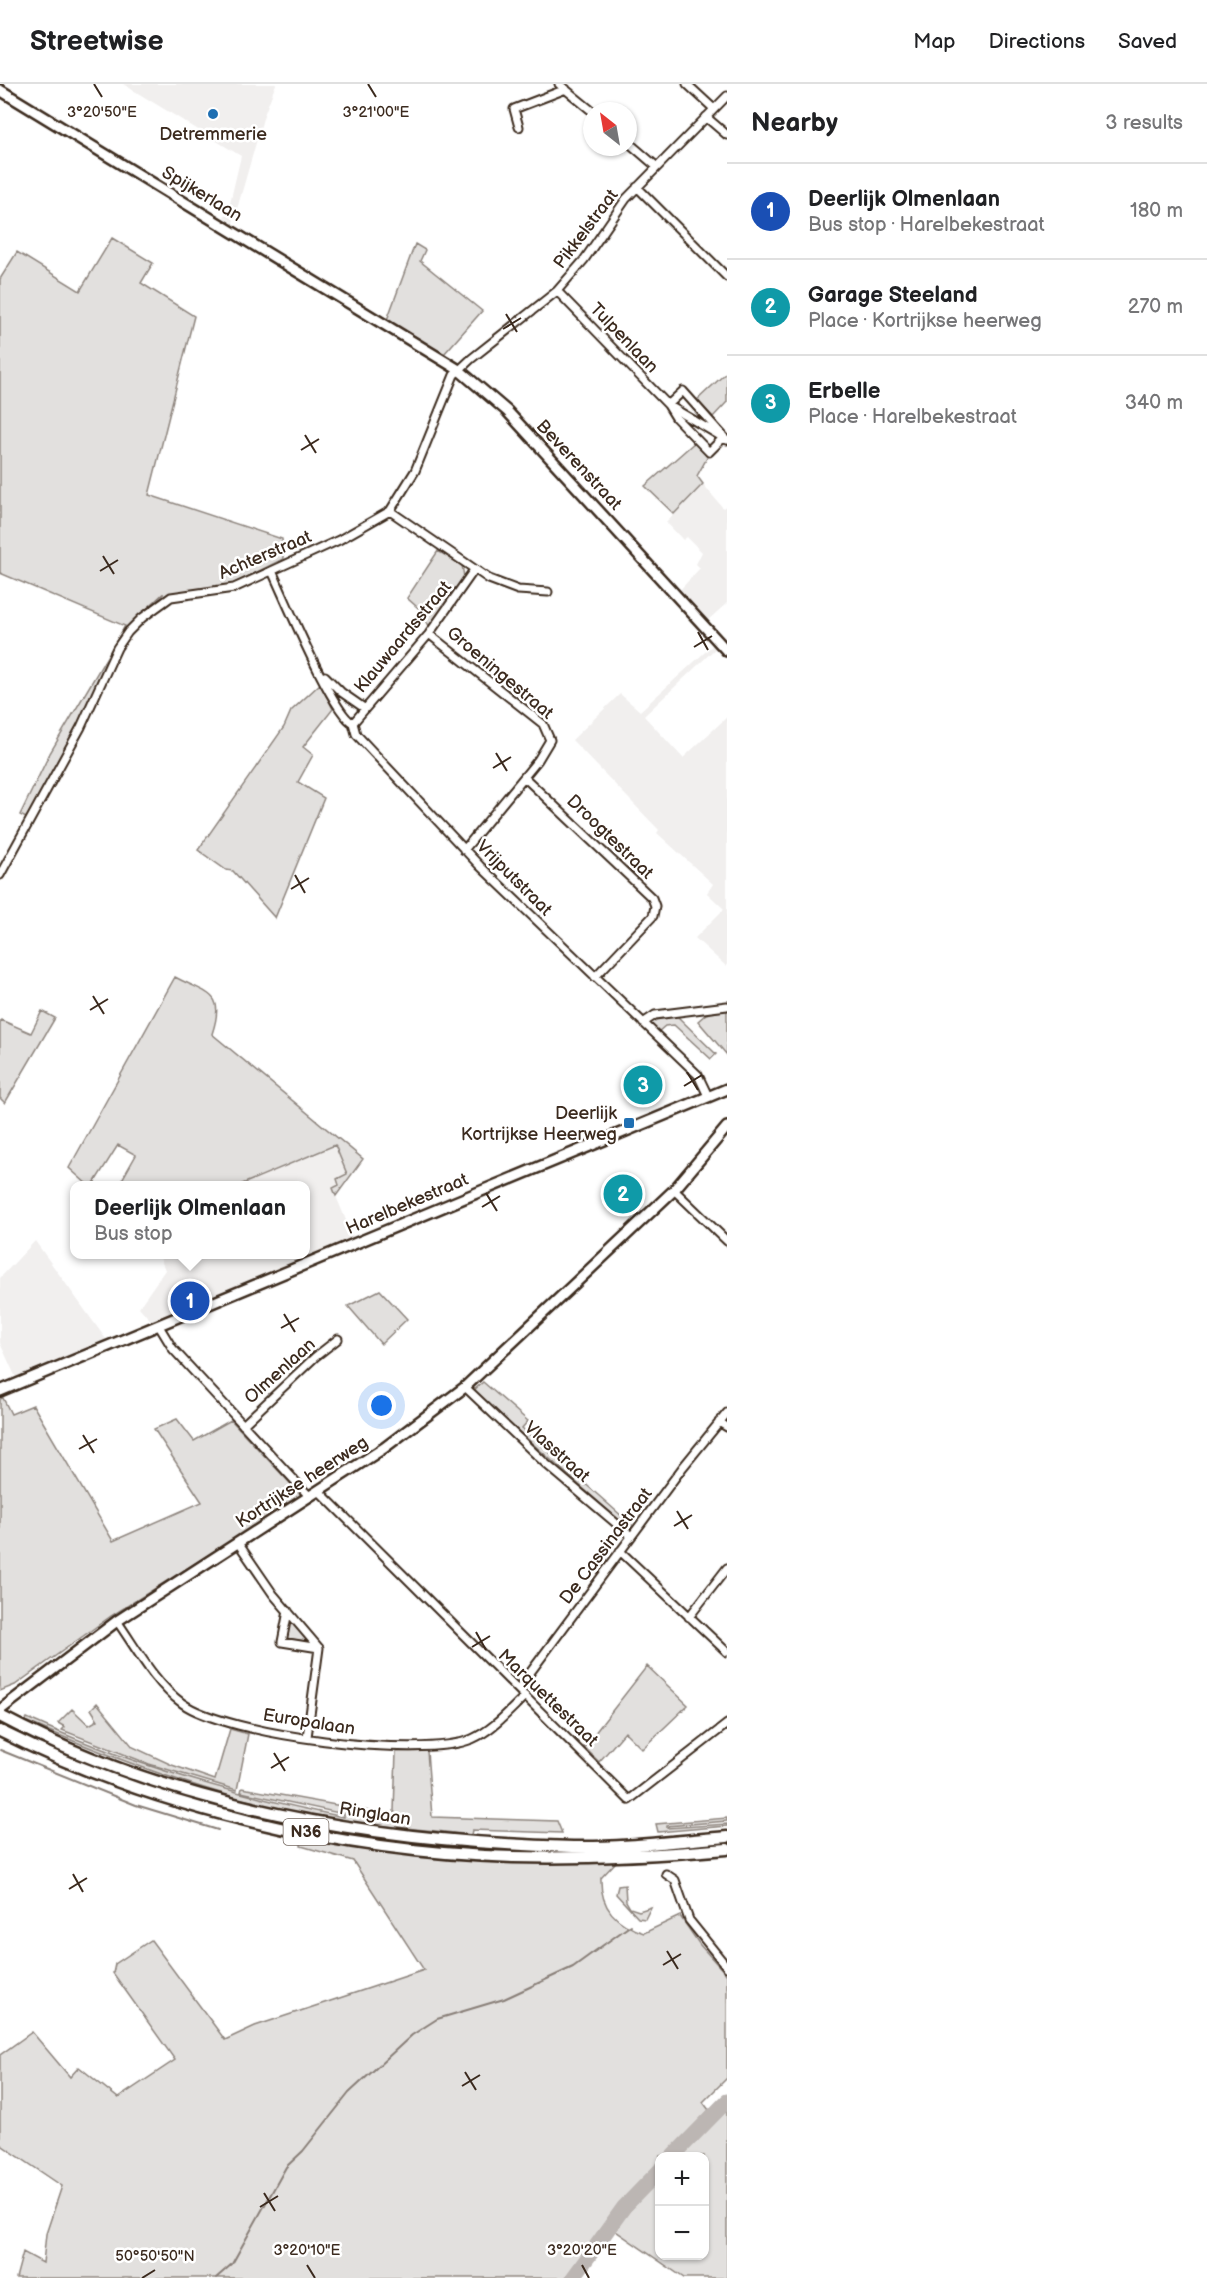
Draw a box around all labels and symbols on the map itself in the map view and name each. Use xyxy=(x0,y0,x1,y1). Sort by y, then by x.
north arrow xyxy=(583,102,637,156)
text: 3°20'50"E xyxy=(67,103,137,122)
text: 3°21'00"E xyxy=(343,103,409,122)
marker: Detremmerie xyxy=(206,107,220,121)
place label: Detremmerie xyxy=(159,124,267,145)
street label: Spijkerlaan xyxy=(158,162,246,226)
street label: Pikkelstraat xyxy=(549,185,623,273)
street label: Tulpenlaan xyxy=(585,299,663,377)
street label: Beverenstraat xyxy=(532,416,626,515)
street label: Achterstraat xyxy=(215,526,315,584)
street label: Klauwaardsstraat xyxy=(350,576,456,697)
street label: Groeningestraat xyxy=(442,622,558,724)
street label: Droogtestraat xyxy=(562,790,658,884)
street label: Vrijputstraat xyxy=(472,836,556,920)
pin: 3 xyxy=(624,1062,662,1108)
place label: Deerlijk Kortrijkse Heerweg xyxy=(461,1103,617,1145)
marker: Deerlijk Kortrijkse Heerweg xyxy=(622,1116,636,1130)
street label: Harelbekestraat xyxy=(343,1169,472,1239)
pin: 2 xyxy=(604,1172,642,1216)
pin: 1 xyxy=(170,1278,210,1324)
street label: Olmenlaan xyxy=(240,1334,320,1408)
your location xyxy=(367,1391,396,1420)
street label: Vlasstraat xyxy=(520,1417,594,1487)
street label: Kortrijkse heerweg xyxy=(232,1432,372,1532)
street label: De Cassinastraat xyxy=(555,1483,657,1608)
street label: Marquettestraat xyxy=(494,1645,603,1751)
street label: Europalaan xyxy=(262,1704,356,1740)
street label: Ringlaan xyxy=(338,1798,412,1830)
road number: N36 xyxy=(284,1819,328,1845)
text: 3°20'10"E xyxy=(274,2241,341,2260)
text: 3°20'20"E xyxy=(547,2241,617,2260)
text: 50°50'50"N xyxy=(115,2247,195,2266)

